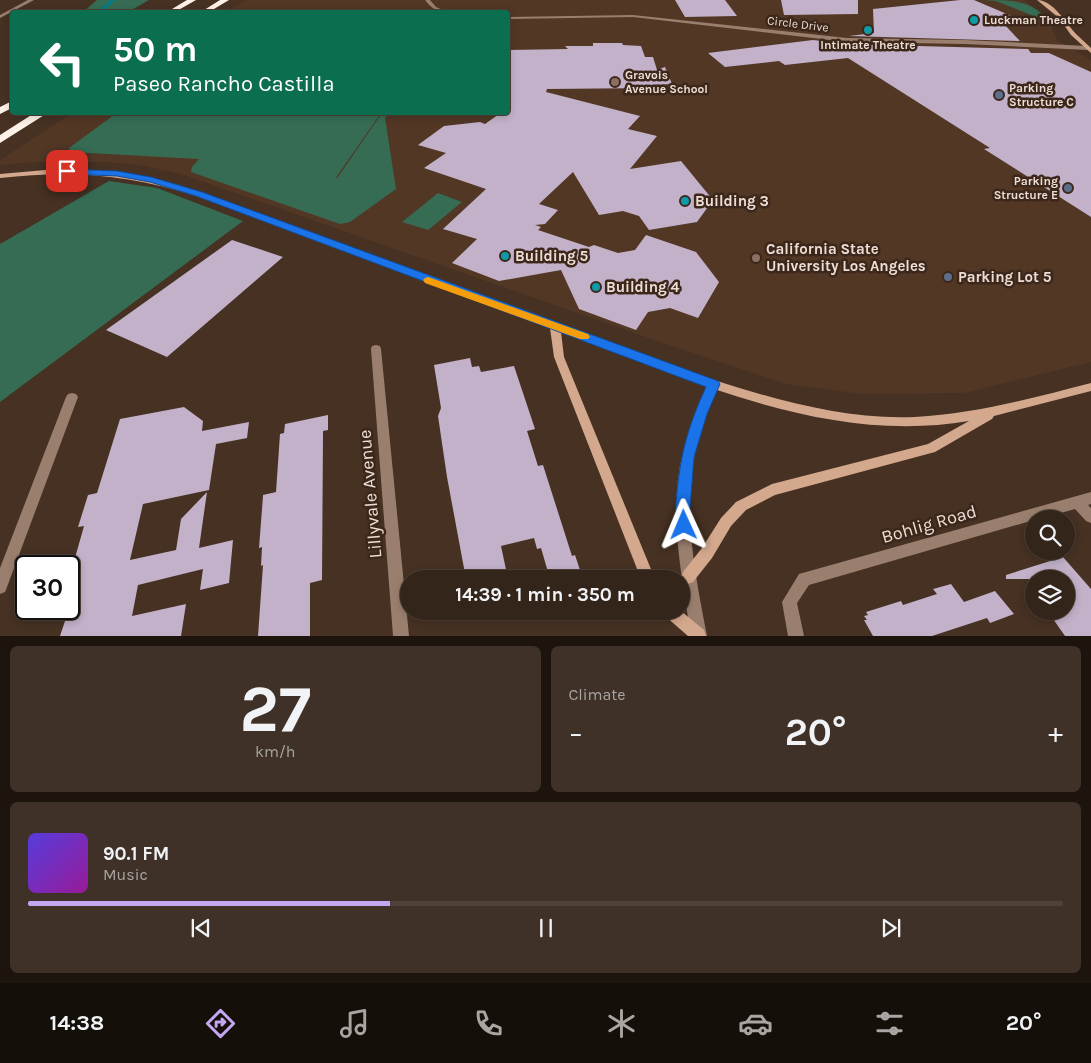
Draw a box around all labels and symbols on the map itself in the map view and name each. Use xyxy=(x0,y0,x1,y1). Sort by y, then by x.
street label: Circle Drive xyxy=(766,13,830,35)
place label: Luckman Theatre xyxy=(984,13,1083,27)
marker: Luckman Theatre xyxy=(968,14,980,26)
marker: Intimate Theatre xyxy=(862,24,874,36)
place label: Intimate Theatre xyxy=(820,38,916,52)
place label: Gravois Avenue School xyxy=(625,68,708,96)
marker: Gravois Avenue School xyxy=(609,76,621,88)
place label: Parking Structure C xyxy=(1009,81,1074,109)
marker: Parking Structure C xyxy=(993,89,1005,101)
pin xyxy=(46,150,88,192)
place label: Parking Structure E xyxy=(994,174,1058,202)
marker: Parking Structure E xyxy=(1062,182,1074,194)
place label: Building 3 xyxy=(695,192,769,210)
marker: Building 3 xyxy=(679,195,691,207)
place label: California State University Los Angeles xyxy=(766,240,926,275)
place label: Building 5 xyxy=(515,247,589,265)
marker: Building 5 xyxy=(499,250,511,262)
marker: California State University Los Angeles xyxy=(750,252,762,264)
place label: Parking Lot 5 xyxy=(958,268,1052,286)
marker: Parking Lot 5 xyxy=(942,271,954,283)
place label: Building 4 xyxy=(606,278,680,296)
marker: Building 4 xyxy=(590,281,602,293)
street label: Lillyvale Avenue xyxy=(353,429,387,559)
position arrow xyxy=(657,498,709,550)
street label: Bohlig Road xyxy=(879,500,979,548)
speed limit sign: 30 xyxy=(15,555,80,620)

